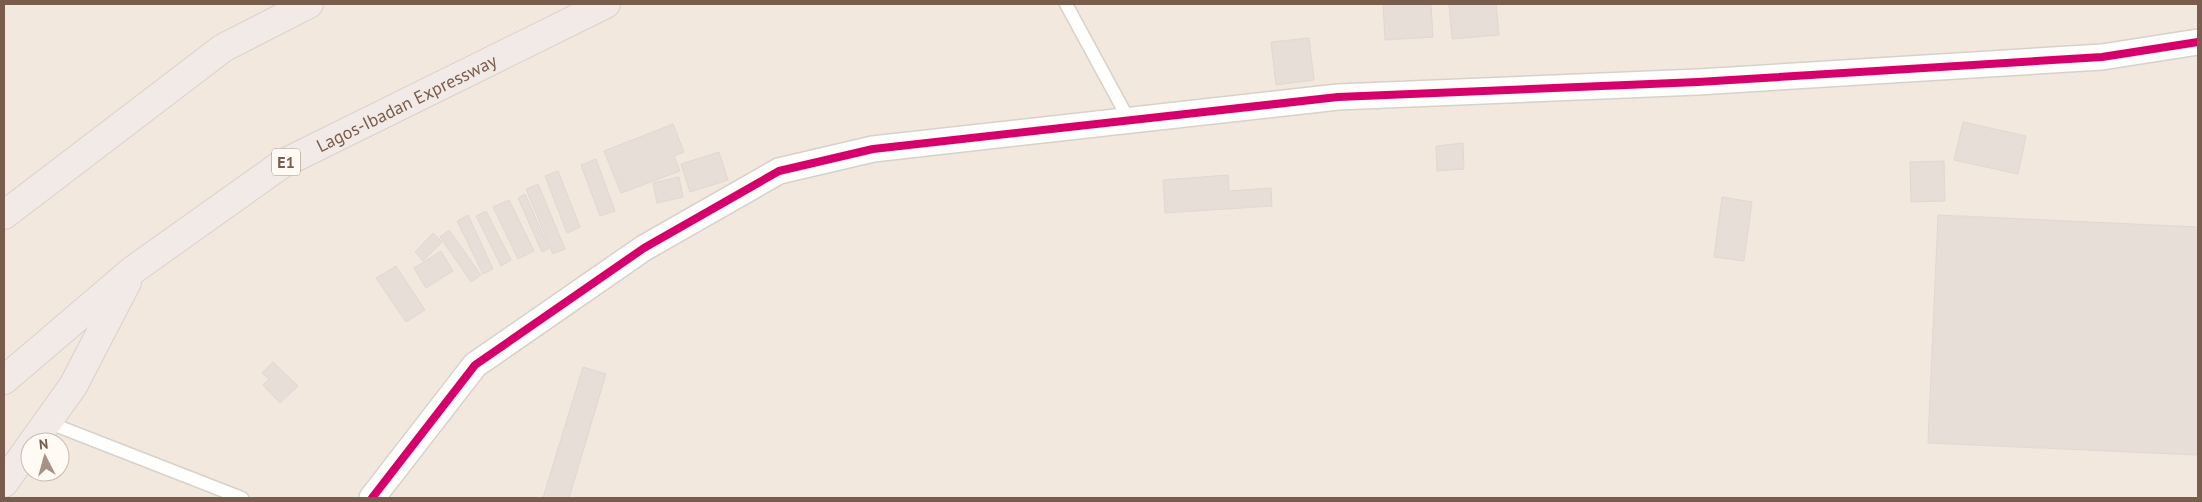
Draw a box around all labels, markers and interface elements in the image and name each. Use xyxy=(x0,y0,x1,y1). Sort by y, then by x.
street label: Lagos-Ibadan Expressway xyxy=(312,48,501,157)
road number: E1 xyxy=(272,148,300,176)
north arrow xyxy=(20,432,70,482)
text: N xyxy=(38,435,49,454)

